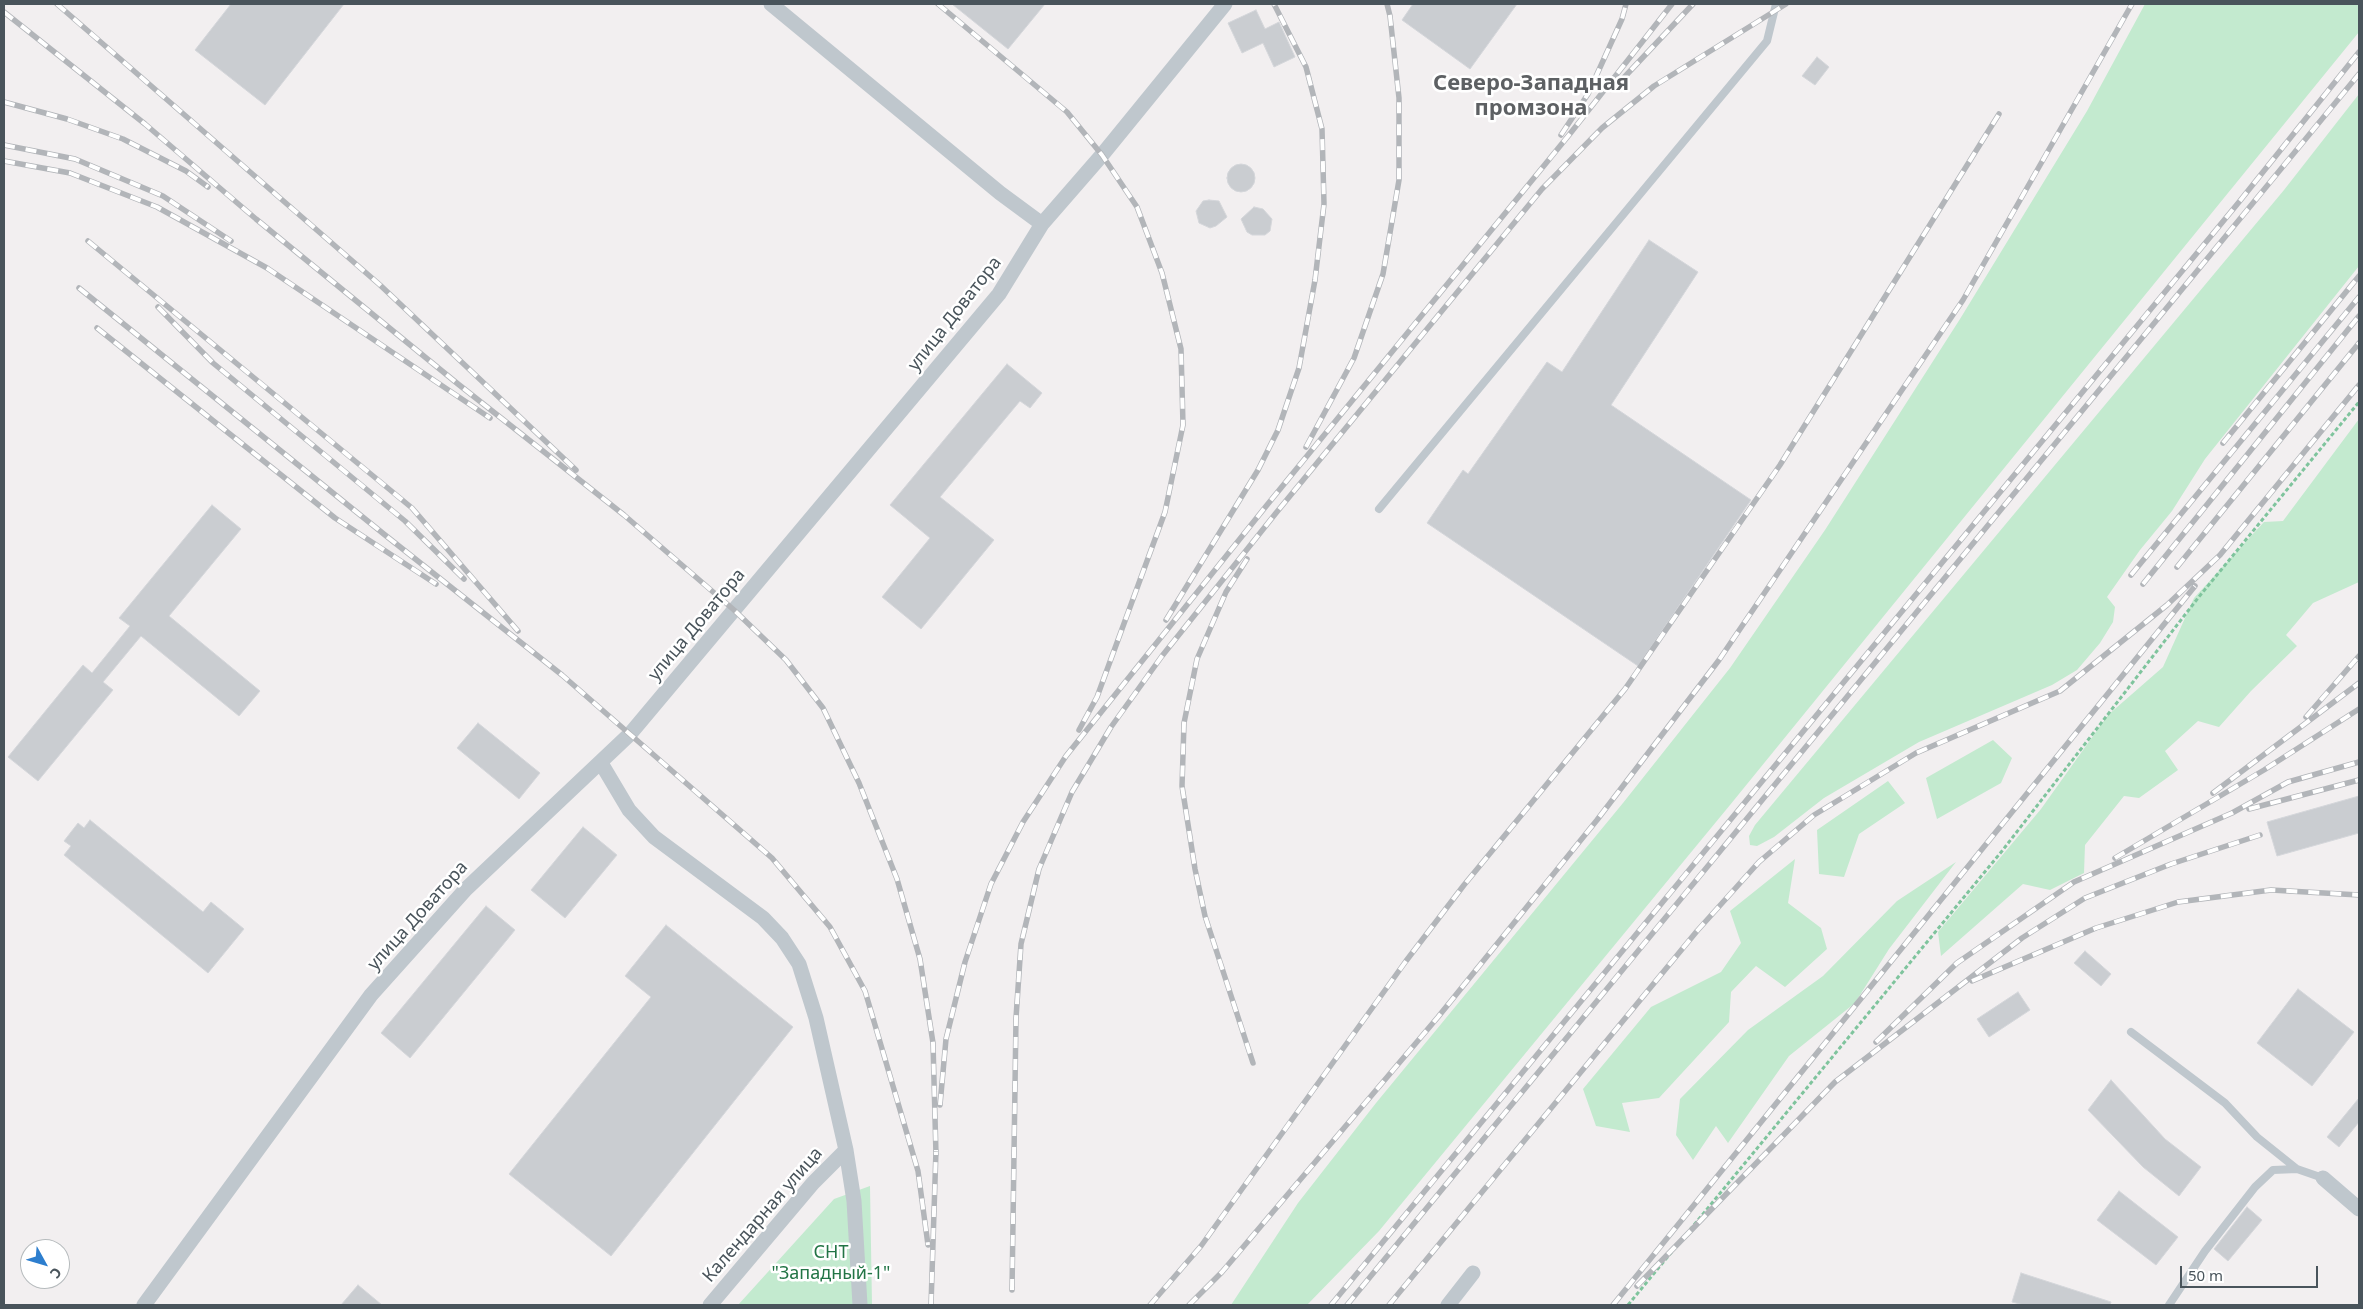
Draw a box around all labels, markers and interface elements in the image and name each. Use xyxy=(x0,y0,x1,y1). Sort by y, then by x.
district label: Северо-Западная промзона xyxy=(1433,71,1629,122)
street label: улица Доватора xyxy=(904,252,1006,376)
street label: улица Доватора xyxy=(644,565,750,685)
street label: улица Доватора xyxy=(363,857,473,975)
street label: Календарная улица xyxy=(699,1143,827,1287)
north arrow xyxy=(20,1239,70,1289)
park label: СНТ "Западный-1" xyxy=(772,1242,890,1284)
scale bar xyxy=(2183,1256,2320,1288)
text: С xyxy=(46,1264,66,1283)
text: 50 m xyxy=(2188,1265,2223,1285)

